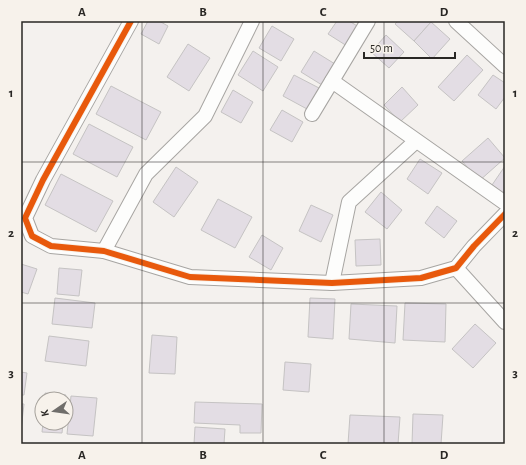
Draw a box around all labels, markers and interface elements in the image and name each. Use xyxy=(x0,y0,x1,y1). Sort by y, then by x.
text: A xyxy=(78,6,86,19)
text: B xyxy=(199,6,207,19)
text: C xyxy=(320,6,327,19)
text: D xyxy=(440,6,449,19)
scale bar xyxy=(364,34,455,60)
text: 50 m xyxy=(370,42,393,54)
text: 1 xyxy=(9,87,13,100)
text: 1 xyxy=(513,87,517,100)
text: 2 xyxy=(8,227,14,240)
text: 2 xyxy=(512,227,518,240)
text: 3 xyxy=(8,367,14,380)
text: 3 xyxy=(512,367,518,380)
north arrow xyxy=(34,391,74,431)
text: K xyxy=(39,408,51,418)
text: A xyxy=(78,449,86,462)
text: B xyxy=(199,449,207,462)
text: C xyxy=(320,449,327,462)
text: D xyxy=(440,449,449,462)

